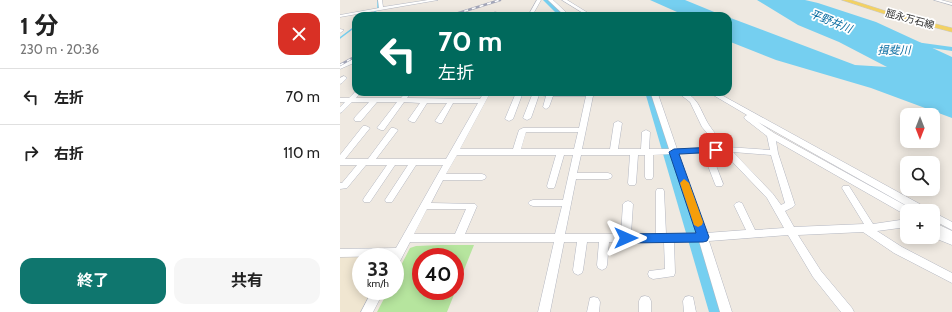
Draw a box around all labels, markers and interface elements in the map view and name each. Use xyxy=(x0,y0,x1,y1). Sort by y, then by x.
water label: 平野井川 xyxy=(808,6,855,36)
street label: 脛永万石線 xyxy=(884,6,936,32)
text: 1 分 xyxy=(20,11,58,40)
button: close xyxy=(278,13,320,55)
text: 70 m xyxy=(438,24,502,58)
icon: left xyxy=(372,28,424,80)
text: 230 m · 20:36 xyxy=(20,41,99,57)
water label: 揖斐川 xyxy=(878,43,911,57)
text: 左折 xyxy=(438,62,474,84)
icon: left xyxy=(20,86,42,108)
text: 70 m xyxy=(286,88,320,106)
text: 左折 xyxy=(54,89,84,107)
north arrow xyxy=(900,108,940,148)
map controls xyxy=(900,108,940,244)
pin xyxy=(699,133,733,167)
icon: arrive xyxy=(705,139,727,161)
icon: right xyxy=(20,142,42,164)
text: 110 m xyxy=(283,144,320,162)
text: 右折 xyxy=(54,145,84,163)
button: search xyxy=(900,156,940,196)
button: + xyxy=(900,204,940,244)
position arrow xyxy=(605,217,647,259)
speed limit sign: 40 xyxy=(412,248,464,300)
text: 33 xyxy=(367,257,389,281)
button: 終了 xyxy=(20,258,166,304)
button: 共有 xyxy=(174,258,320,304)
text: km/h xyxy=(367,277,389,290)

